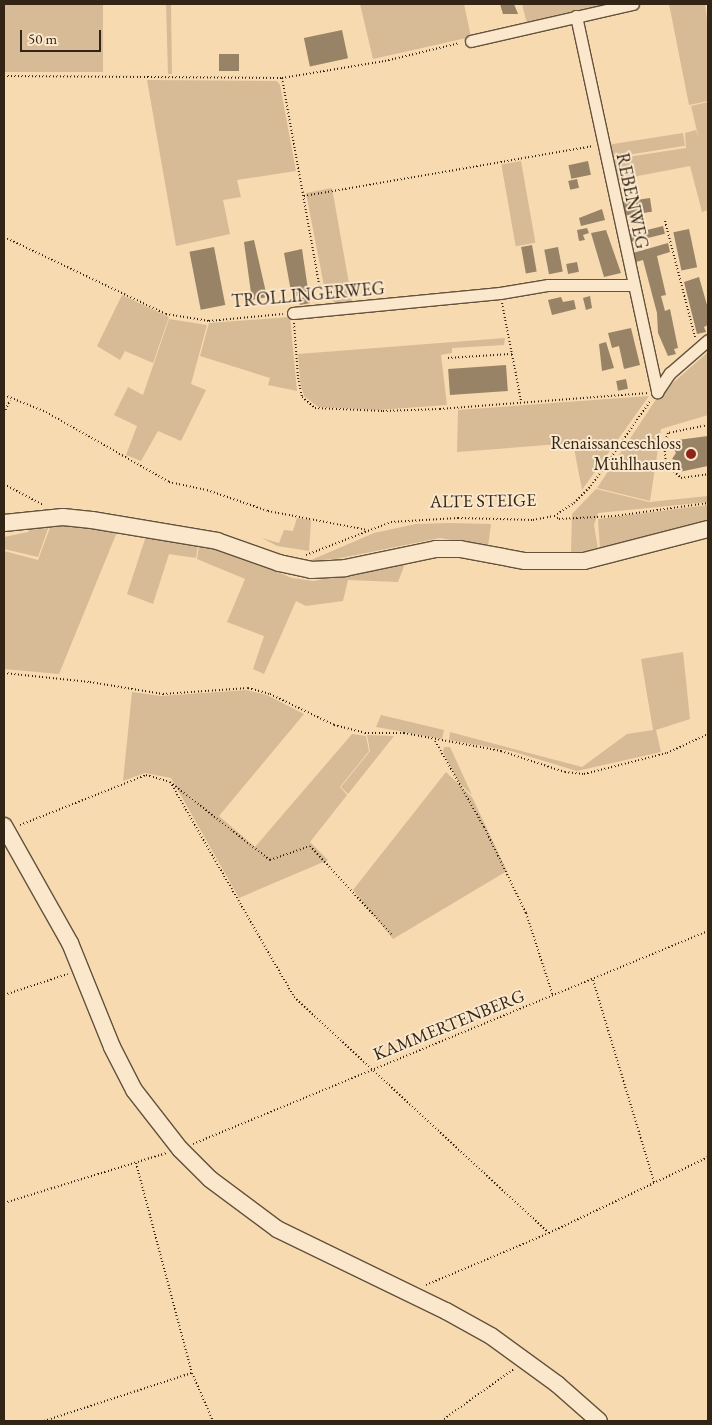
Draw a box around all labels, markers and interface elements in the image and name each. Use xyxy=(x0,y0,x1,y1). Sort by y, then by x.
scale bar xyxy=(22,20,104,52)
text: 50 m xyxy=(28,29,57,48)
street label: REBENWEG xyxy=(611,151,653,251)
street label: TROLLINGERWEG xyxy=(230,278,386,312)
place label: Renaissanceschloss Mühlhausen xyxy=(550,433,681,476)
marker: Renaissanceschloss Mühlhausen xyxy=(685,448,697,460)
street label: ALTE STEIGE xyxy=(430,489,536,513)
street label: KAMMERTENBERG xyxy=(370,985,528,1065)

